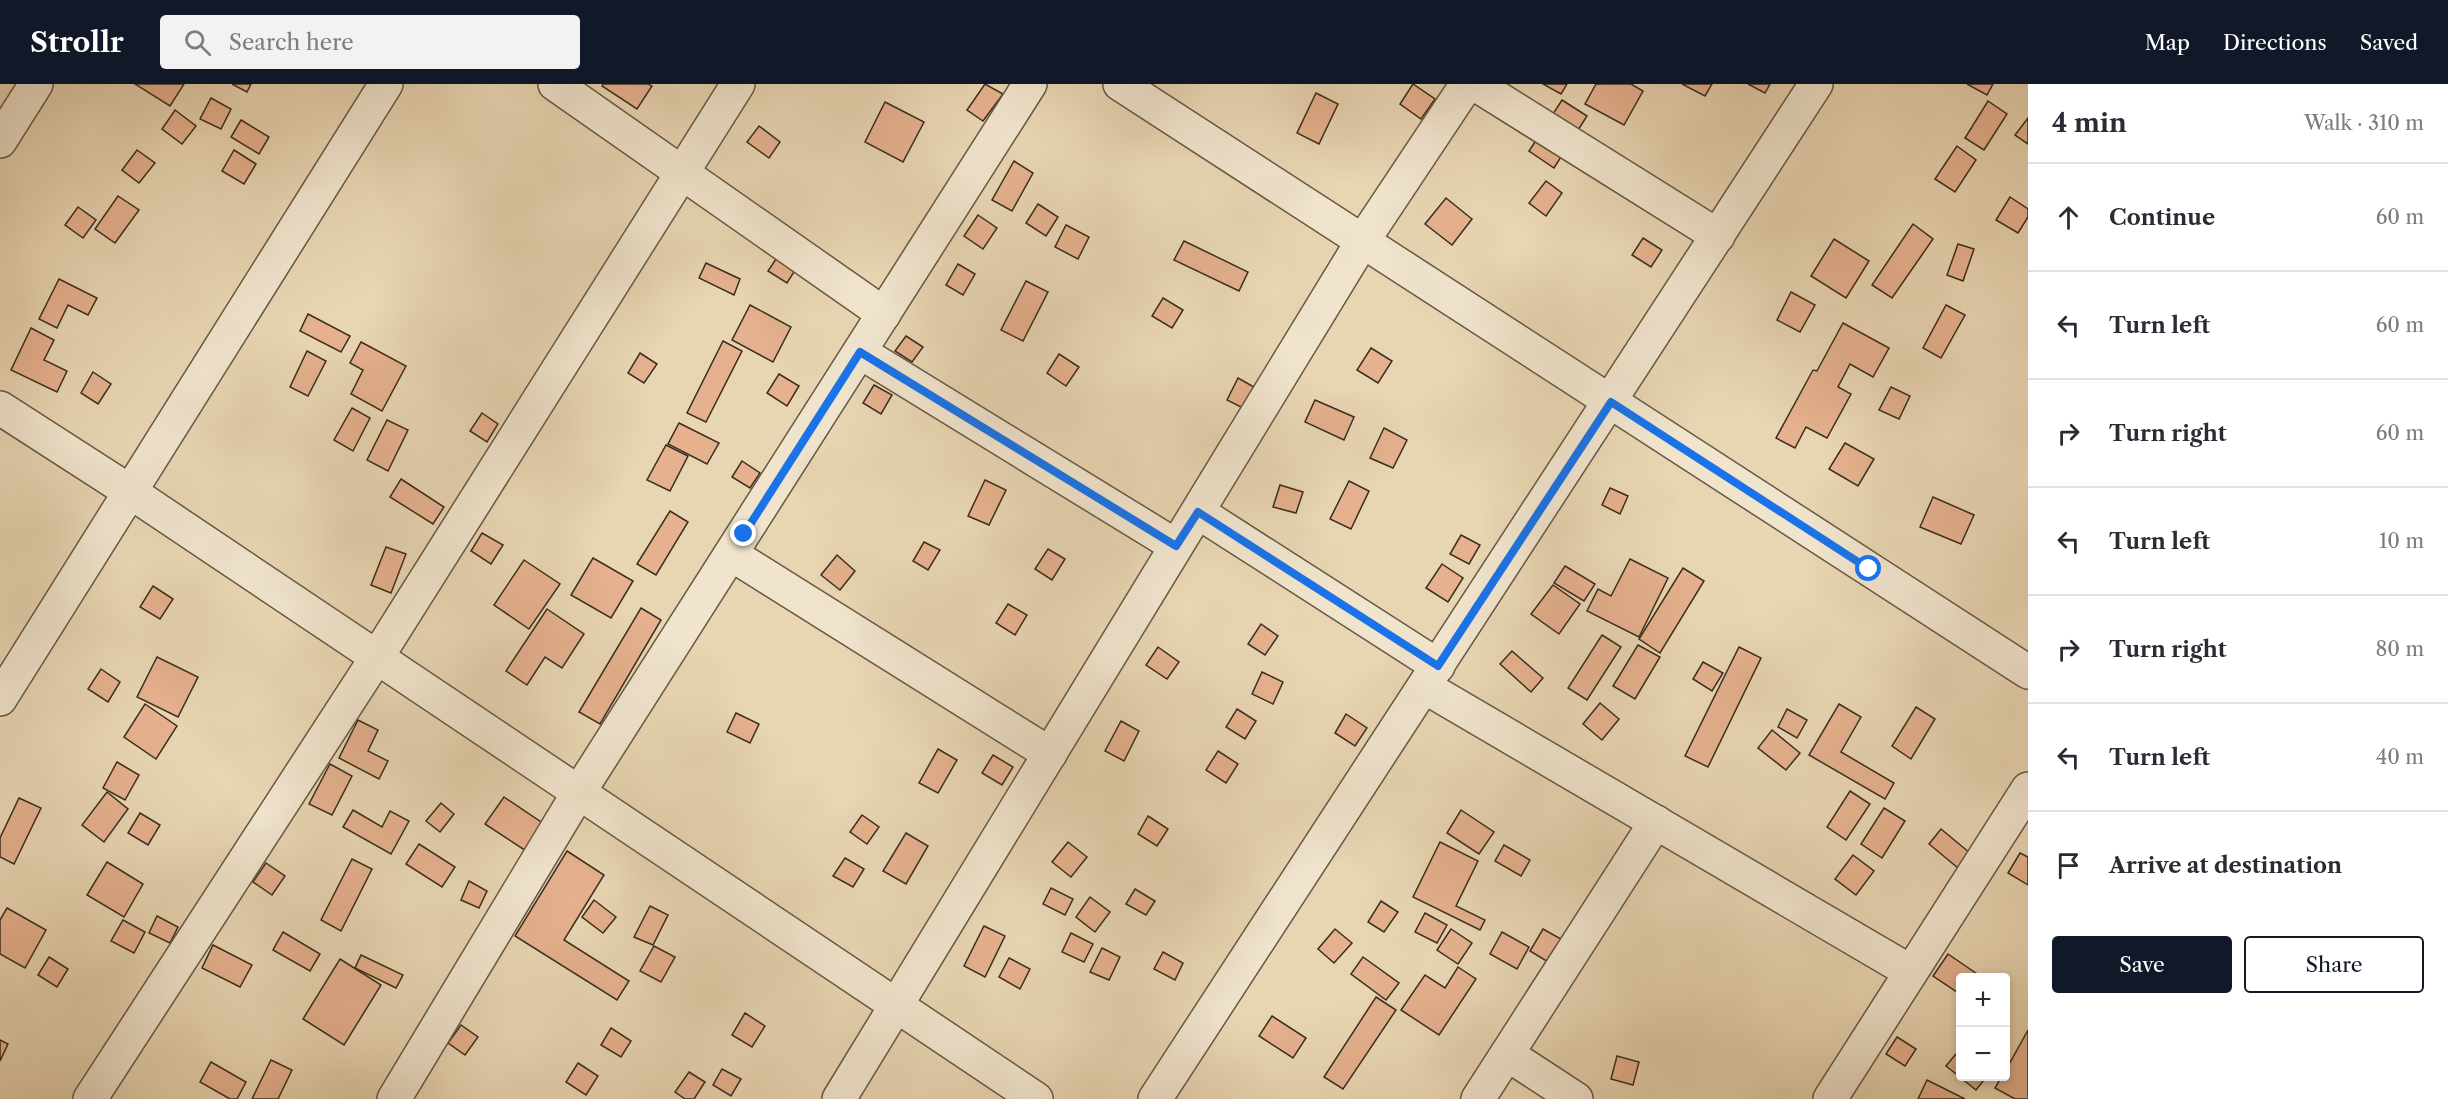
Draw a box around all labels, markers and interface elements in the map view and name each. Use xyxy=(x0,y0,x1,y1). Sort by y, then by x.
search box xyxy=(160,15,580,69)
text: Strollr xyxy=(30,25,124,59)
icon: search xyxy=(181,26,214,59)
text: Search here xyxy=(229,29,353,56)
text: Map xyxy=(2145,30,2190,55)
text: Directions xyxy=(2223,30,2327,55)
text: Saved xyxy=(2360,30,2418,55)
text: 4 min xyxy=(2052,107,2127,139)
text: Walk · 310 m xyxy=(2304,111,2424,135)
icon: ahead xyxy=(2052,201,2085,234)
text: Continue xyxy=(2109,204,2215,231)
text: 60 m xyxy=(2376,205,2424,229)
icon: left xyxy=(2052,309,2085,342)
text: Turn left xyxy=(2109,312,2210,339)
text: 60 m xyxy=(2376,313,2424,337)
icon: right xyxy=(2052,417,2085,450)
text: Turn right xyxy=(2109,420,2227,447)
text: 60 m xyxy=(2376,421,2424,445)
route end xyxy=(730,520,756,546)
icon: left xyxy=(2052,525,2085,558)
text: Turn left xyxy=(2109,528,2210,555)
text: 10 m xyxy=(2379,529,2424,553)
route start xyxy=(1855,555,1881,581)
icon: right xyxy=(2052,633,2085,666)
text: Turn right xyxy=(2109,636,2227,663)
text: 80 m xyxy=(2376,637,2424,661)
icon: left xyxy=(2052,741,2085,774)
text: Turn left xyxy=(2109,744,2210,771)
text: 40 m xyxy=(2376,745,2424,769)
icon: arrive xyxy=(2052,849,2085,882)
text: Arrive at destination xyxy=(2109,852,2342,879)
button: Save xyxy=(2052,936,2232,993)
button: Share xyxy=(2244,936,2424,993)
map controls xyxy=(1956,973,2010,1081)
button: + xyxy=(1956,973,2010,1027)
button: − xyxy=(1956,1027,2010,1081)

